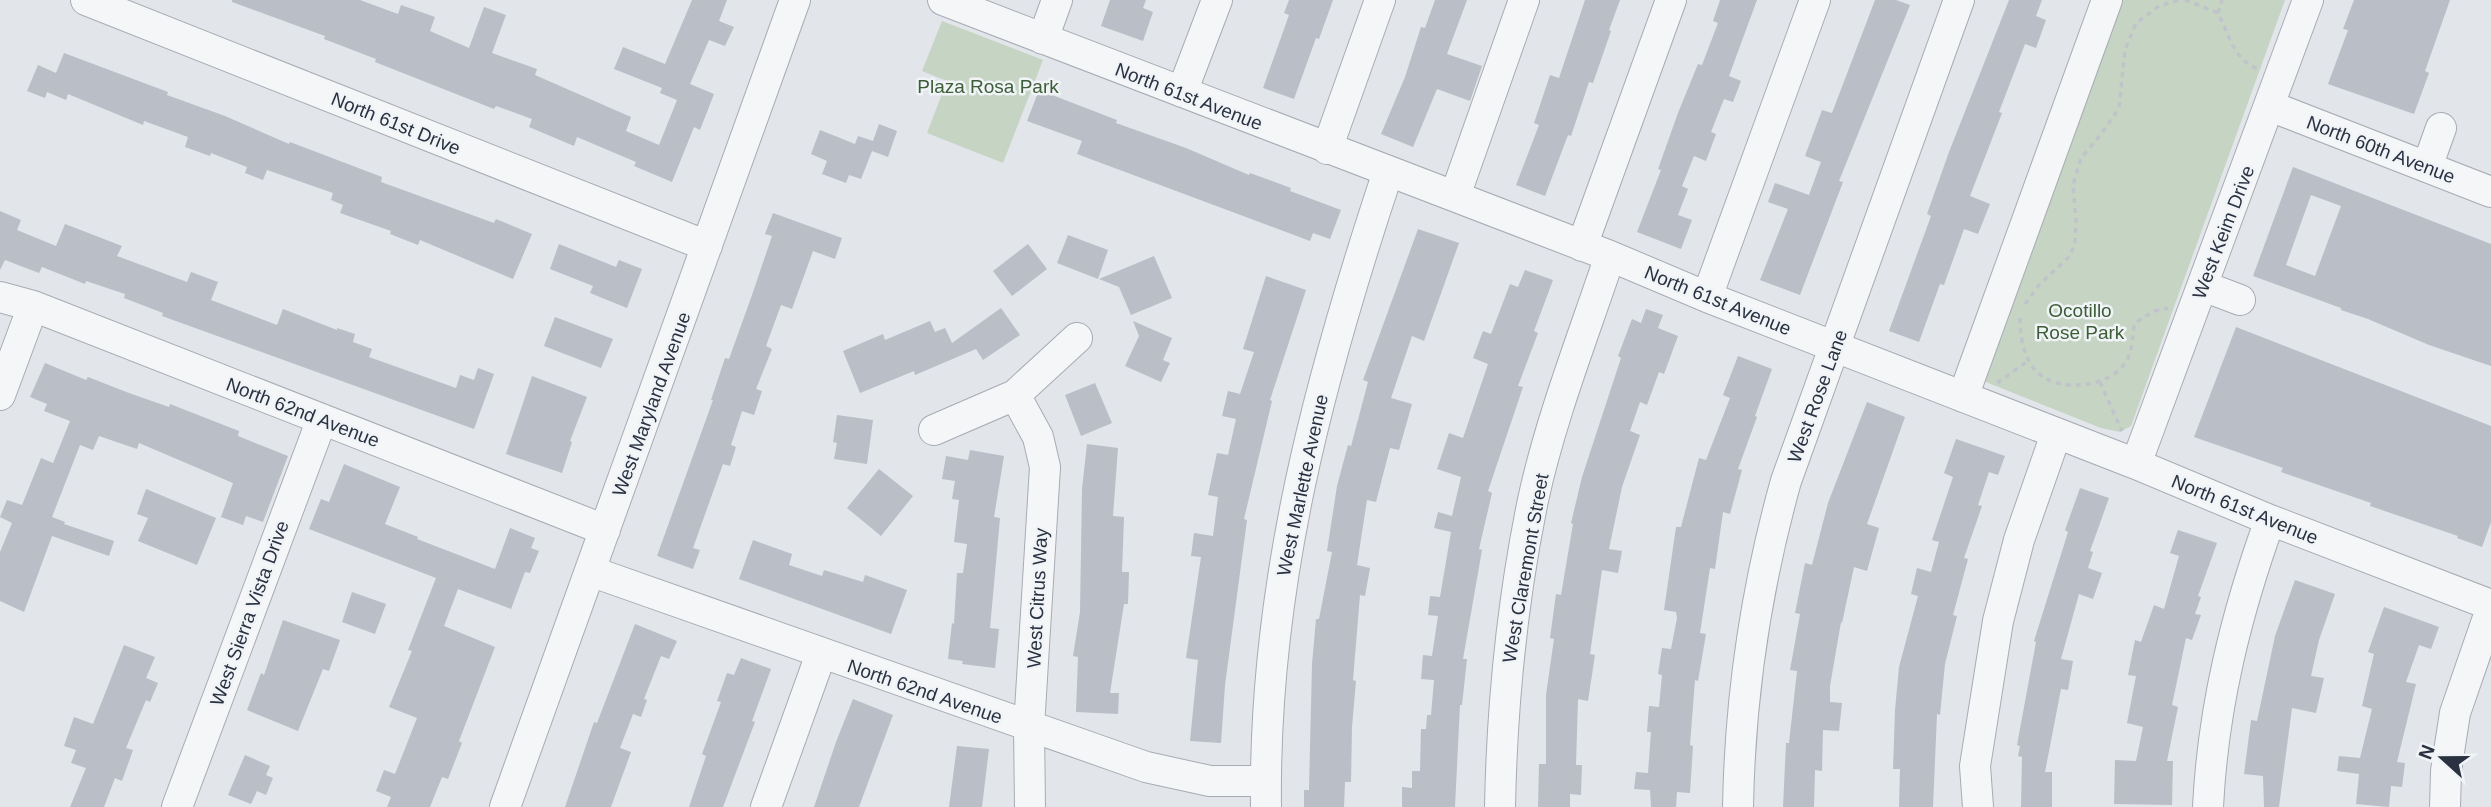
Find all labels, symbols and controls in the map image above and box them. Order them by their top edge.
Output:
street label: North 61st Avenue [1112,59,1265,134]
park label: Plaza Rosa Park [917,76,1059,97]
street label: North 61st Drive [328,88,463,159]
street label: North 60th Avenue [2304,112,2458,187]
street label: West Keim Drive [2188,163,2259,302]
street label: North 61st Avenue [1642,262,1794,339]
park label: Ocotillo Rose Park [2036,300,2125,343]
street label: West Maryland Avenue [608,309,695,499]
street label: West Rose Lane [1784,327,1851,466]
street label: North 62nd Avenue [223,374,382,451]
street label: West Marlette Avenue [1273,392,1332,578]
street label: West Claremont Street [1498,471,1553,664]
street label: North 61st Avenue [2169,471,2321,548]
street label: West Sierra Vista Drive [206,518,293,709]
street label: West Citrus Way [1023,527,1052,669]
street label: North 62nd Avenue [845,655,1005,728]
north arrow [2407,723,2477,793]
text: N [2414,742,2439,762]

